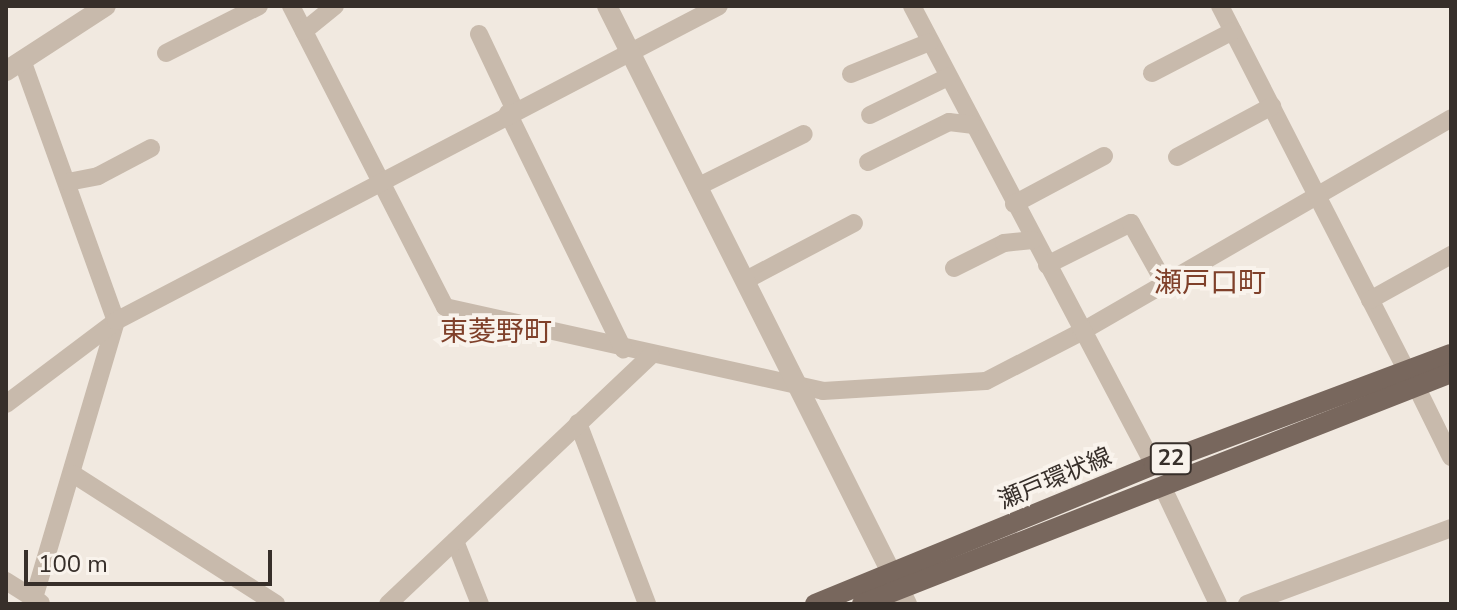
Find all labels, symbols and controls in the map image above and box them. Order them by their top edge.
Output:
district label: 瀬戸口町 [1154,266,1266,300]
district label: 東菱野町 [440,315,552,349]
road number: 22 [1149,441,1193,477]
street label: 瀬戸環状線 [994,442,1116,516]
scale bar [28,534,276,584]
text: 100 m [38,548,108,580]

